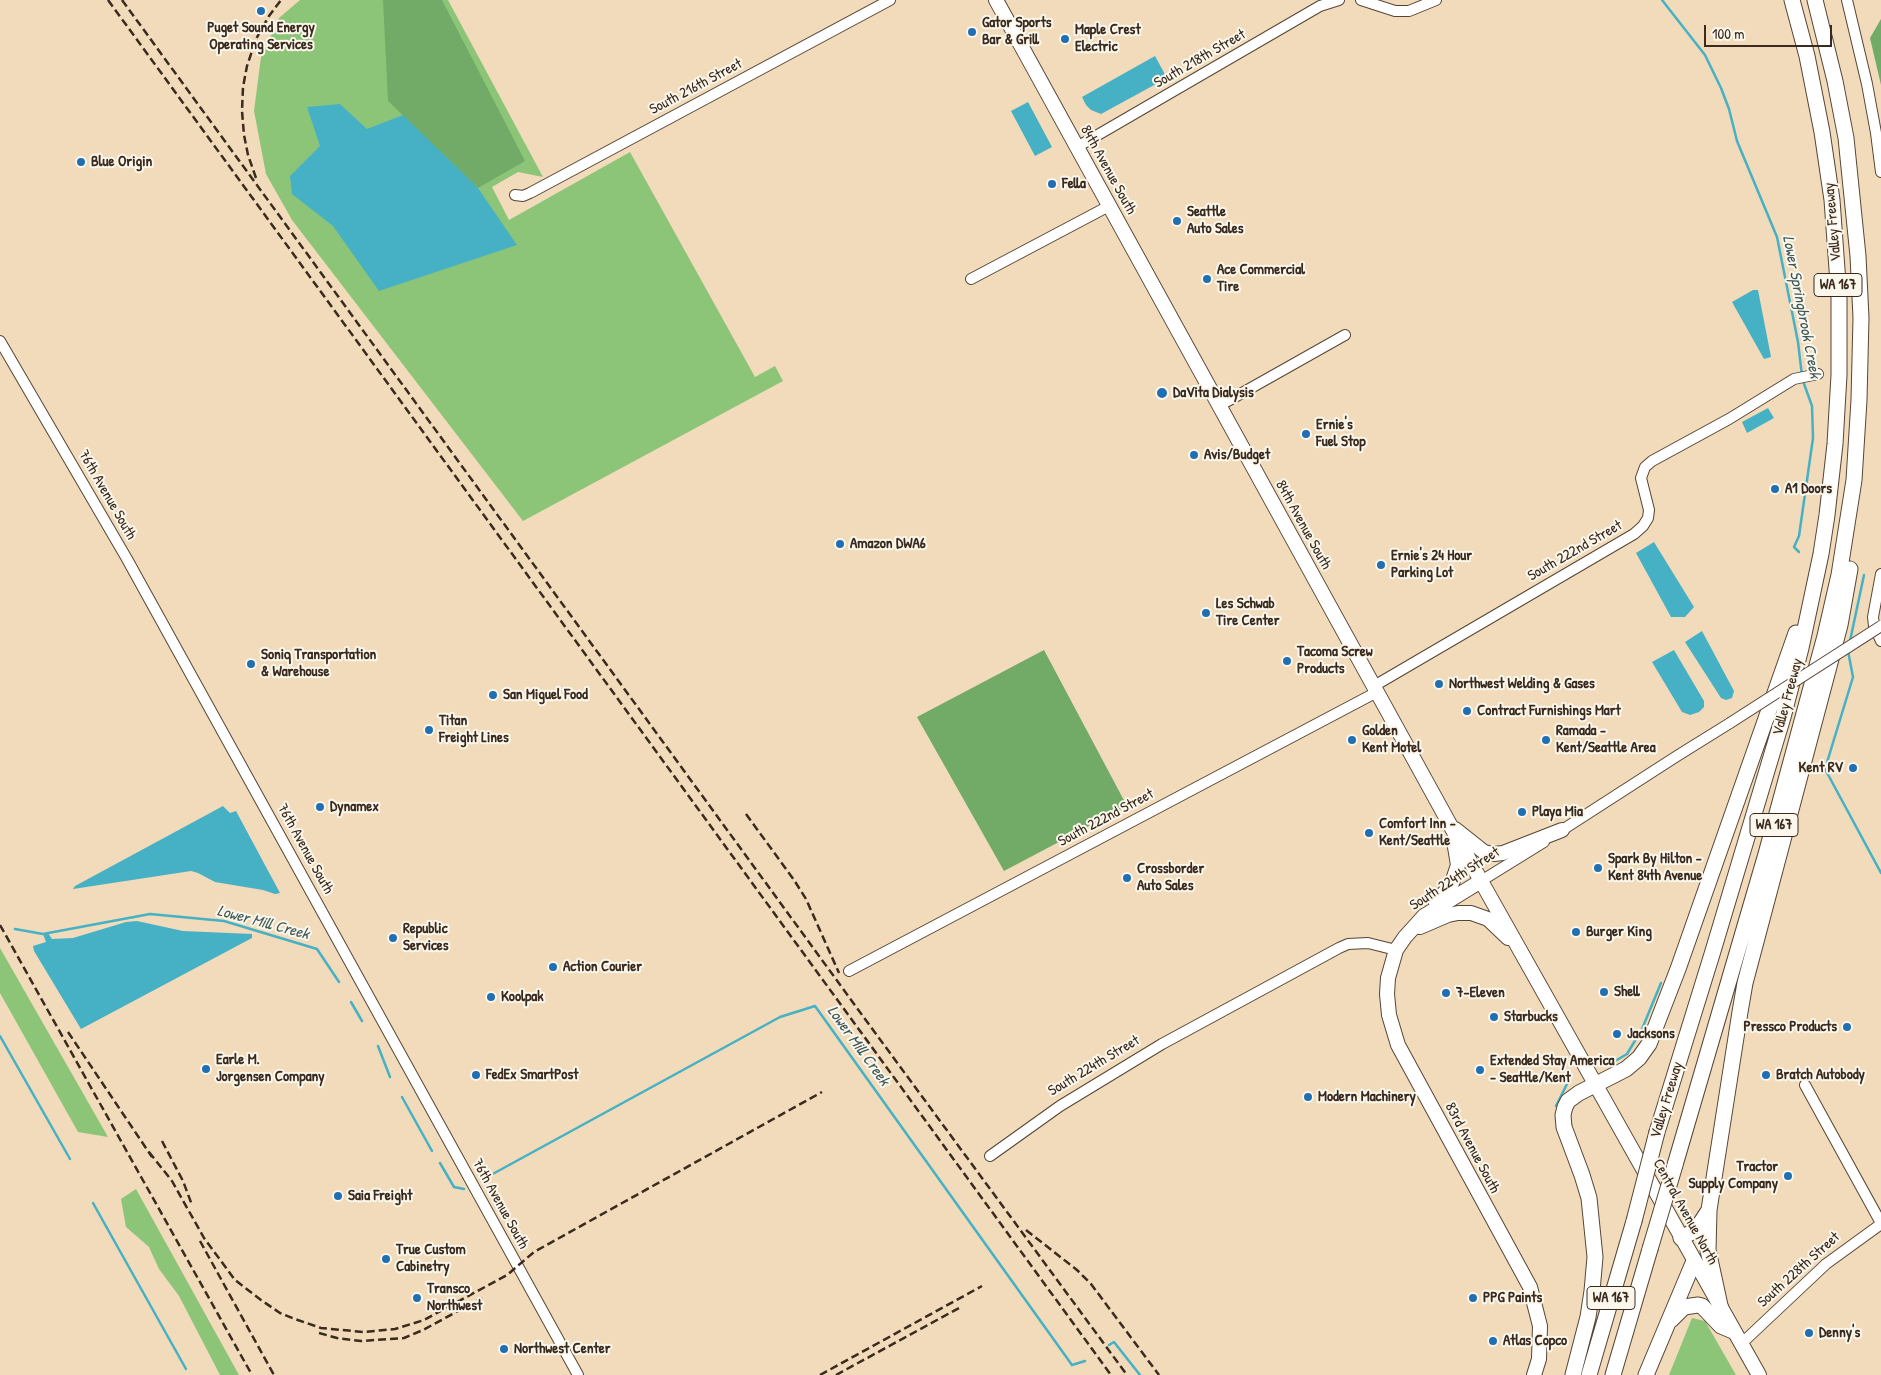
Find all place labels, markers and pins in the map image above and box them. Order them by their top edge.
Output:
marker: Puget Sound Energy Operating Services [255,5,267,17]
place label: Gator Sports Bar & Grill [982,14,1052,49]
place label: Puget Sound Energy Operating Services [207,19,315,54]
place label: Maple Crest Electric [1075,21,1141,56]
marker: Gator Sports Bar & Grill [966,26,978,38]
marker: Maple Crest Electric [1059,33,1071,45]
place label: Blue Origin [91,153,152,171]
marker: Blue Origin [75,156,87,168]
place label: Fella [1062,175,1086,193]
marker: Fella [1046,178,1058,190]
place label: Seattle Auto Sales [1187,203,1243,238]
marker: Seattle Auto Sales [1171,215,1183,227]
place label: Ace Commercial Tire [1217,261,1305,296]
marker: Ace Commercial Tire [1201,273,1213,285]
place label: DaVita Dialysis [1173,384,1254,402]
marker: DaVita Dialysis [1155,386,1169,400]
place label: Ernie's Fuel Stop [1316,416,1366,451]
marker: Ernie's Fuel Stop [1300,428,1312,440]
place label: Avis/Budget [1204,446,1270,464]
marker: Avis/Budget [1188,449,1200,461]
place label: A1 Doors [1785,480,1832,498]
marker: A1 Doors [1769,483,1781,495]
place label: Amazon DWA6 [850,535,926,553]
marker: Amazon DWA6 [834,538,846,550]
place label: Ernie's 24 Hour Parking Lot [1391,547,1472,582]
marker: Ernie's 24 Hour Parking Lot [1375,559,1387,571]
place label: Les Schwab Tire Center [1216,595,1279,630]
marker: Les Schwab Tire Center [1200,607,1212,619]
place label: Tacoma Screw Products [1297,643,1373,678]
place label: Soniq Transportation & Warehouse [261,646,376,681]
marker: Tacoma Screw Products [1281,655,1293,667]
marker: Soniq Transportation & Warehouse [245,658,257,670]
place label: Northwest Welding & Gases [1449,675,1595,693]
marker: Northwest Welding & Gases [1433,678,1445,690]
place label: San Miguel Food [503,686,588,704]
marker: San Miguel Food [487,689,499,701]
place label: Contract Furnishings Mart [1477,702,1621,720]
marker: Contract Furnishings Mart [1461,705,1473,717]
place label: Titan Freight Lines [439,712,509,747]
place label: Golden Kent Motel [1362,722,1421,757]
place label: Ramada - Kent/Seattle Area [1556,722,1656,757]
marker: Titan Freight Lines [423,724,435,736]
marker: Golden Kent Motel [1346,734,1358,746]
marker: Ramada - Kent/Seattle Area [1540,734,1552,746]
place label: Kent RV [1799,759,1843,777]
marker: Kent RV [1847,762,1859,774]
place label: Dynamex [330,798,379,816]
marker: Dynamex [314,801,326,813]
place label: Playa Mia [1532,803,1583,821]
marker: Playa Mia [1516,806,1528,818]
place label: Comfort Inn - Kent/Seattle [1379,815,1456,850]
marker: Comfort Inn - Kent/Seattle [1363,827,1375,839]
place label: Spark By Hilton - Kent 84th Avenue [1608,850,1702,885]
place label: Crossborder Auto Sales [1137,860,1204,895]
marker: Spark By Hilton - Kent 84th Avenue [1592,862,1604,874]
marker: Crossborder Auto Sales [1121,872,1133,884]
place label: Republic Services [403,920,449,955]
place label: Burger King [1586,923,1652,941]
marker: Burger King [1570,926,1582,938]
marker: Republic Services [387,932,399,944]
place label: Action Courier [563,958,642,976]
marker: Action Courier [547,961,559,973]
place label: Shell [1614,983,1640,1001]
place label: 7-Eleven [1456,984,1505,1002]
marker: Shell [1598,986,1610,998]
marker: 7-Eleven [1440,987,1452,999]
place label: Koolpak [501,988,543,1006]
marker: Koolpak [485,991,497,1003]
place label: Starbucks [1504,1008,1558,1026]
marker: Starbucks [1488,1011,1500,1023]
place label: Pressco Products [1744,1018,1837,1036]
marker: Pressco Products [1841,1021,1853,1033]
place label: Jacksons [1627,1025,1675,1043]
marker: Jacksons [1611,1028,1623,1040]
place label: Earle M. Jorgensen Company [216,1051,325,1086]
place label: Extended Stay America - Seattle/Kent [1490,1052,1614,1087]
marker: Earle M. Jorgensen Company [200,1063,212,1075]
marker: Extended Stay America - Seattle/Kent [1474,1064,1486,1076]
place label: FedEx SmartPost [486,1066,578,1084]
place label: Bratch Autobody [1776,1066,1865,1084]
marker: FedEx SmartPost [470,1069,482,1081]
marker: Bratch Autobody [1760,1069,1772,1081]
place label: Modern Machinery [1318,1088,1416,1106]
marker: Modern Machinery [1302,1091,1314,1103]
place label: Tractor Supply Company [1689,1158,1778,1193]
marker: Tractor Supply Company [1782,1170,1794,1182]
place label: Saia Freight [348,1187,412,1205]
marker: Saia Freight [332,1190,344,1202]
place label: True Custom Cabinetry [396,1241,466,1276]
marker: True Custom Cabinetry [380,1253,392,1265]
place label: Transco Northwest [427,1280,482,1315]
place label: PPG Paints [1483,1289,1542,1307]
marker: Transco Northwest [411,1292,423,1304]
marker: PPG Paints [1467,1292,1479,1304]
place label: Denny's [1819,1324,1860,1342]
marker: Denny's [1803,1327,1815,1339]
place label: Atlas Copco [1503,1332,1567,1350]
marker: Atlas Copco [1487,1335,1499,1347]
place label: Northwest Center [514,1340,610,1358]
marker: Northwest Center [498,1343,510,1355]

